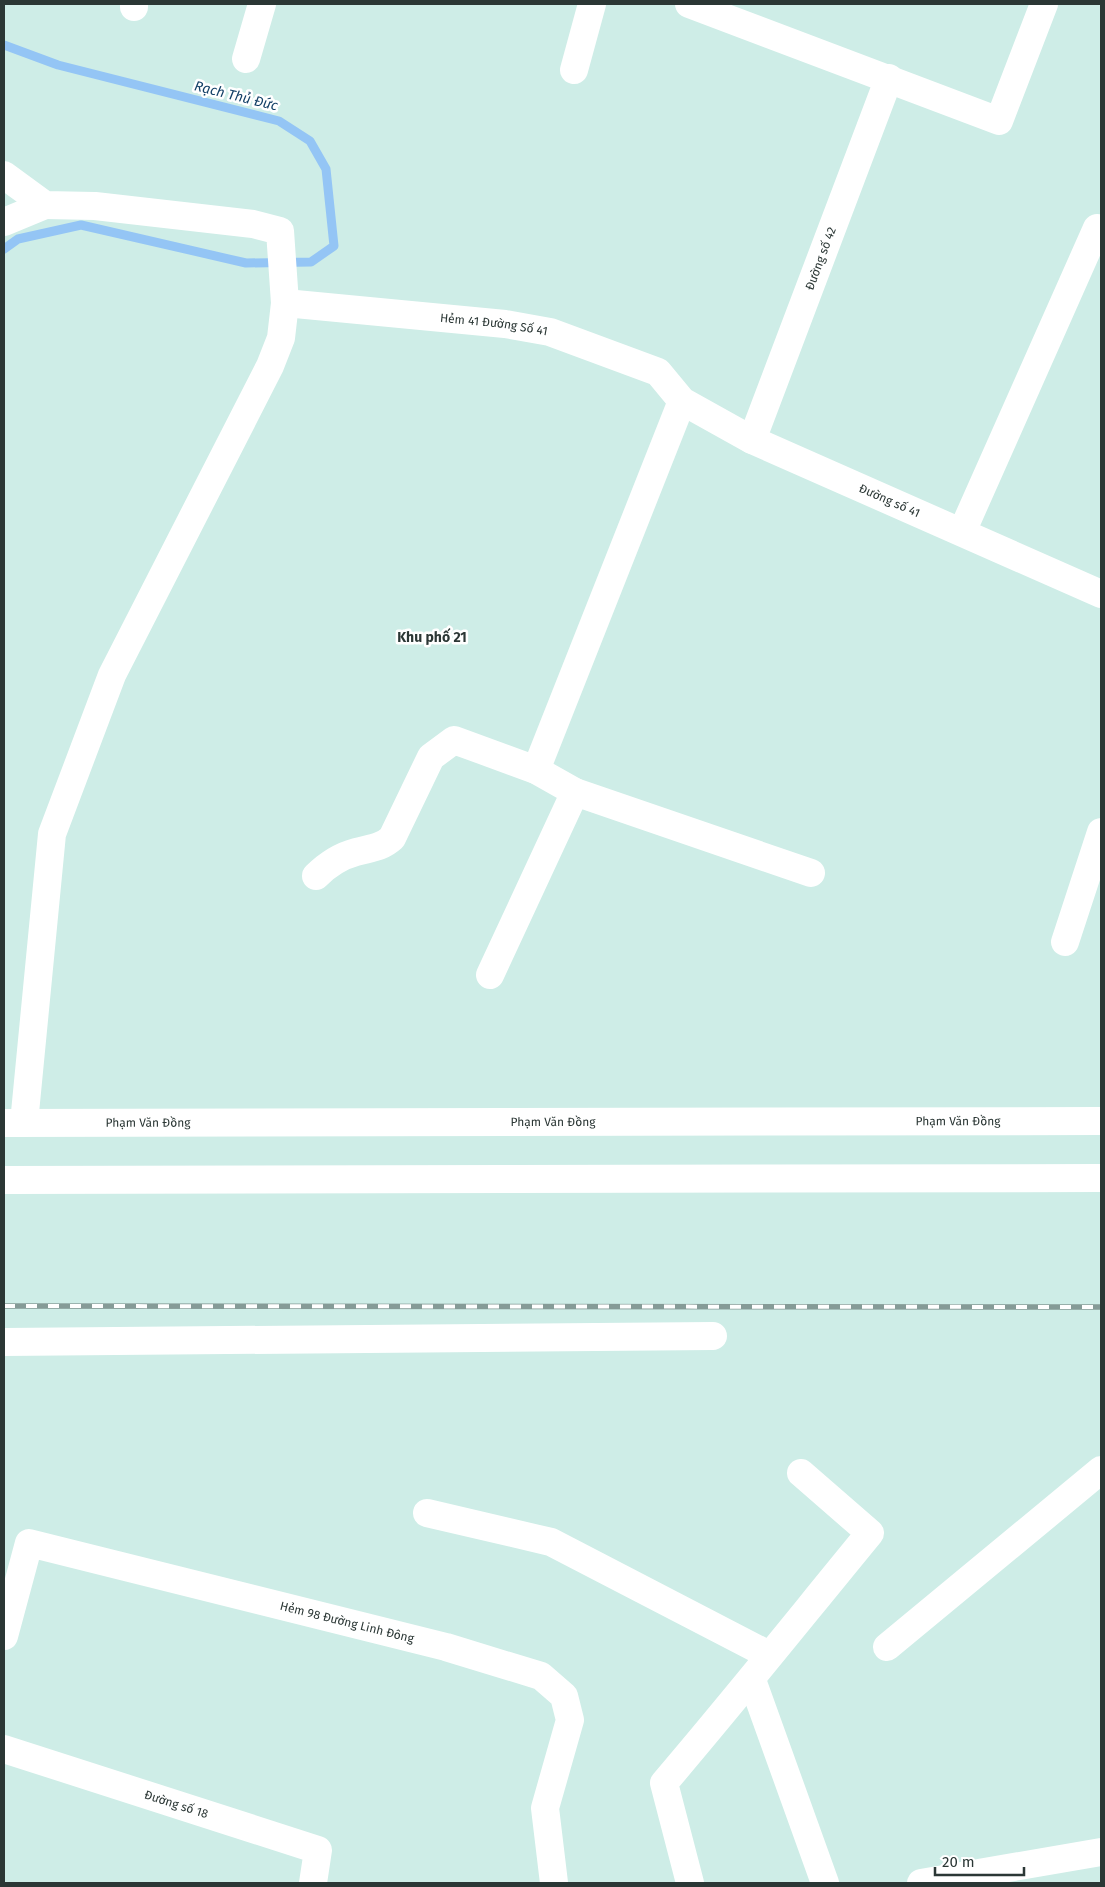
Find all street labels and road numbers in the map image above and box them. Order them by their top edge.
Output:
street label: Đường số 42 [802,225,839,292]
street label: Hẻm 41 Đường Số 41 [439,311,549,338]
street label: Đường số 41 [857,481,922,520]
street label: Phạm Văn Đồng [916,1113,1001,1128]
street label: Phạm Văn Đồng [511,1114,596,1129]
street label: Phạm Văn Đồng [106,1115,191,1130]
street label: Hẻm 98 Đường Linh Đông [278,1599,416,1646]
street label: Đường số 18 [143,1788,210,1821]

